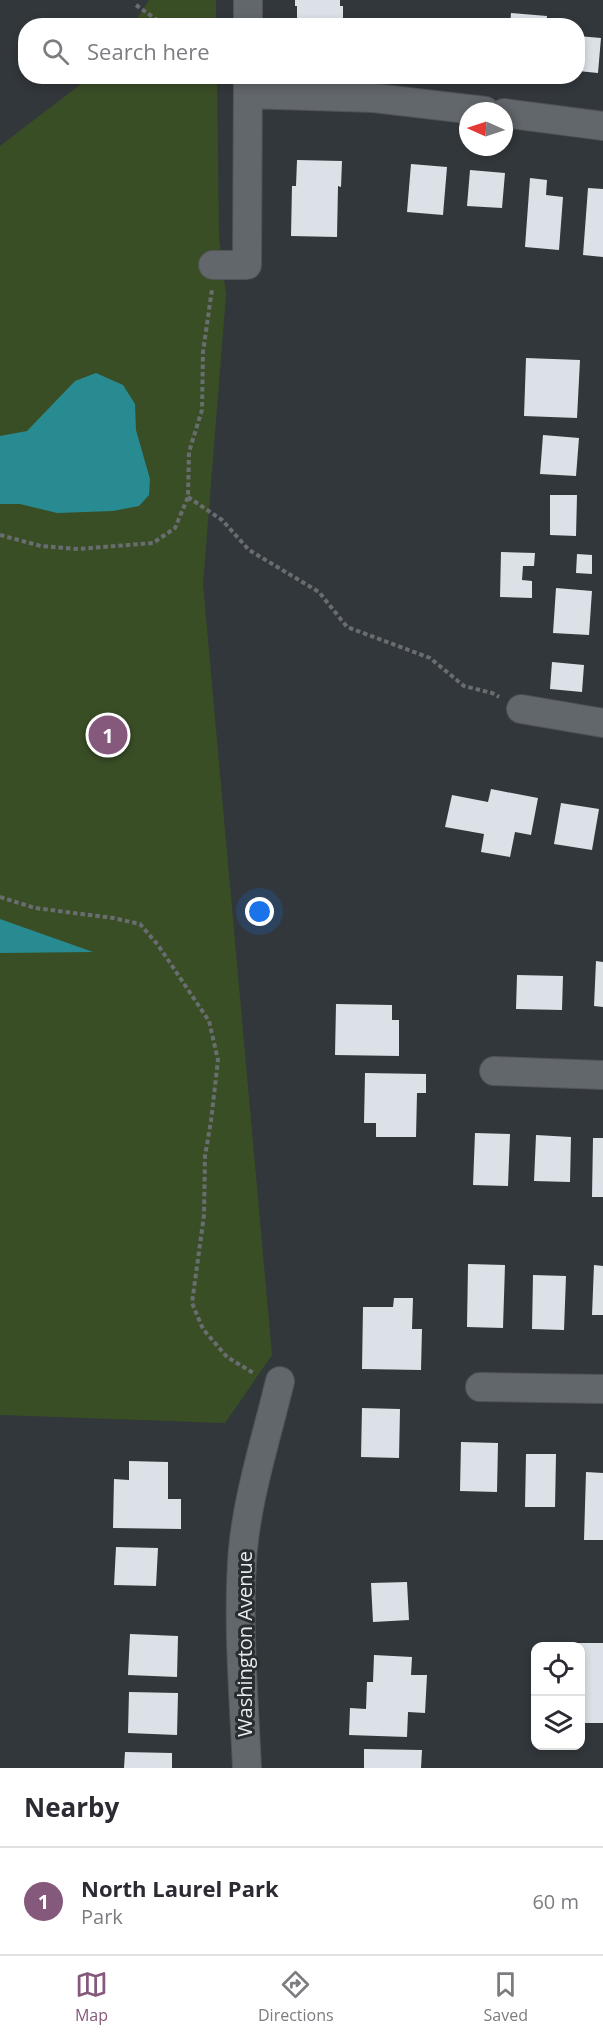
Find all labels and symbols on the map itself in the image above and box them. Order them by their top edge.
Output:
north arrow [459,102,513,156]
pin: 1 [88,712,128,758]
your location [245,897,274,926]
street label: Washington Avenue [231,1551,258,1737]

